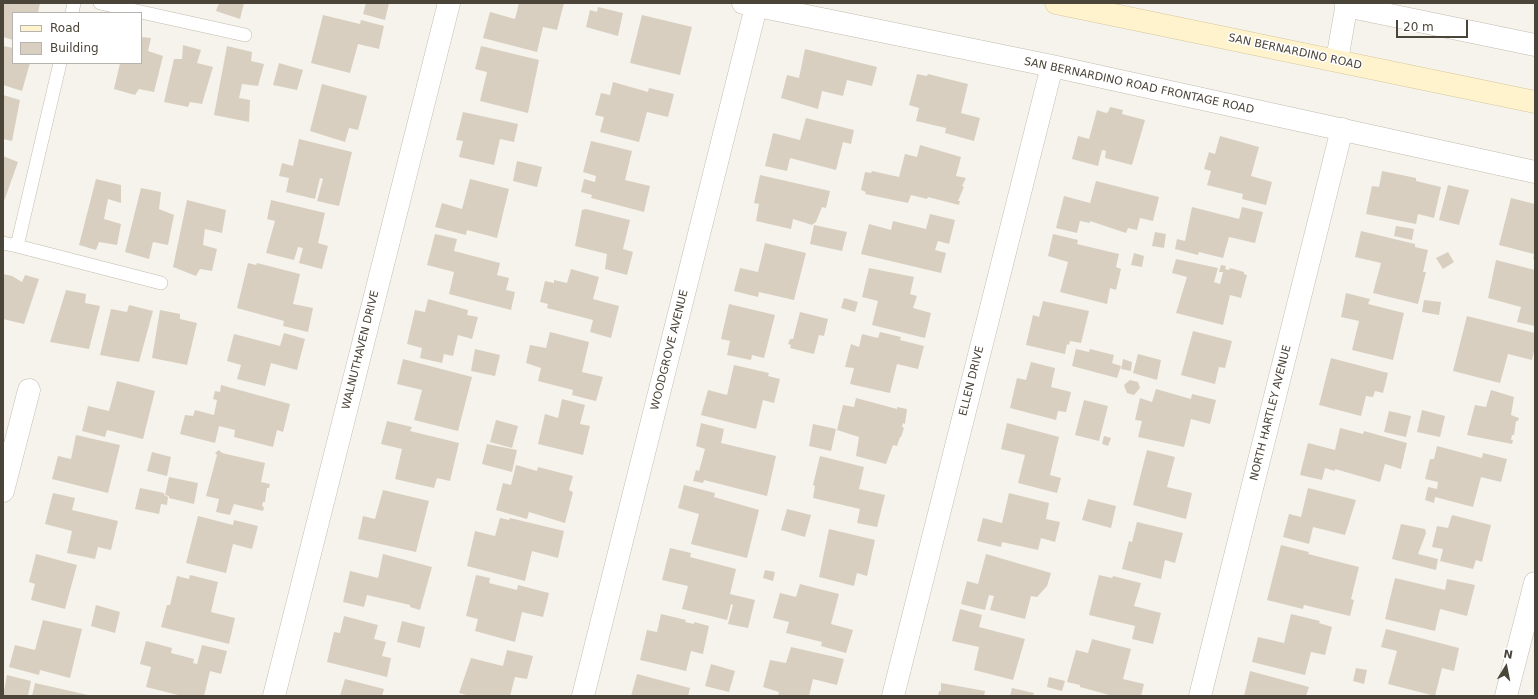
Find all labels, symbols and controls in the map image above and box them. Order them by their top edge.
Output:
legend [12,12,142,64]
scale bar [1398,12,1470,38]
text: 20 m [1403,20,1434,34]
text: Road [50,21,80,35]
street label: SAN BERNARDINO ROAD [1227,31,1363,73]
text: Building [50,41,99,55]
street label: SAN BERNARDINO ROAD FRONTAGE ROAD [1023,55,1255,117]
street label: WOODGROVE AVENUE [649,288,691,412]
street label: WALNUTHAVEN DRIVE [340,289,382,411]
street label: NORTH HARTLEY AVENUE [1248,344,1294,482]
street label: ELLEN DRIVE [957,345,987,417]
north arrow [1486,647,1526,687]
text: N [1503,647,1514,662]

